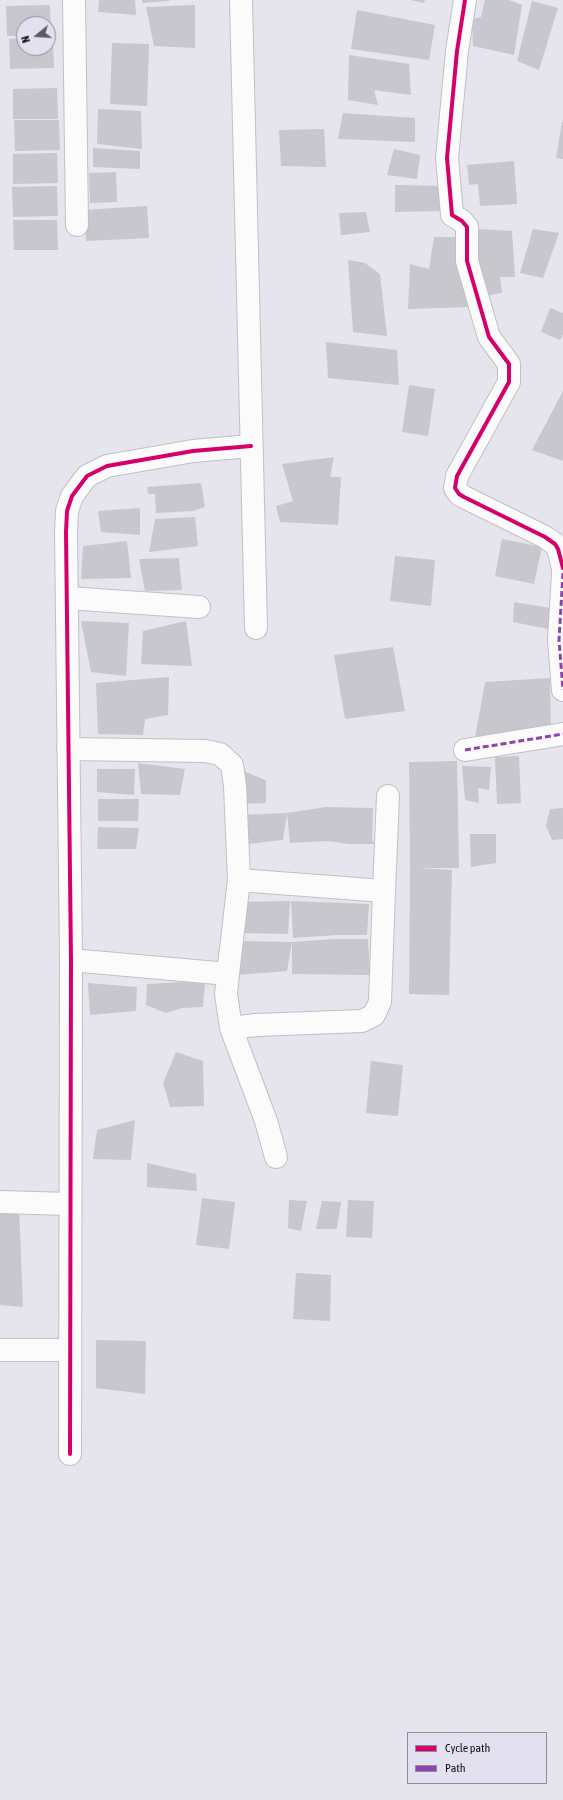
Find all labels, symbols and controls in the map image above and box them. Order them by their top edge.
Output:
north arrow [16,16,56,56]
text: N [19,34,32,44]
legend [407,1732,547,1784]
text: Cycle path [445,1741,490,1755]
text: Path [445,1761,466,1775]

